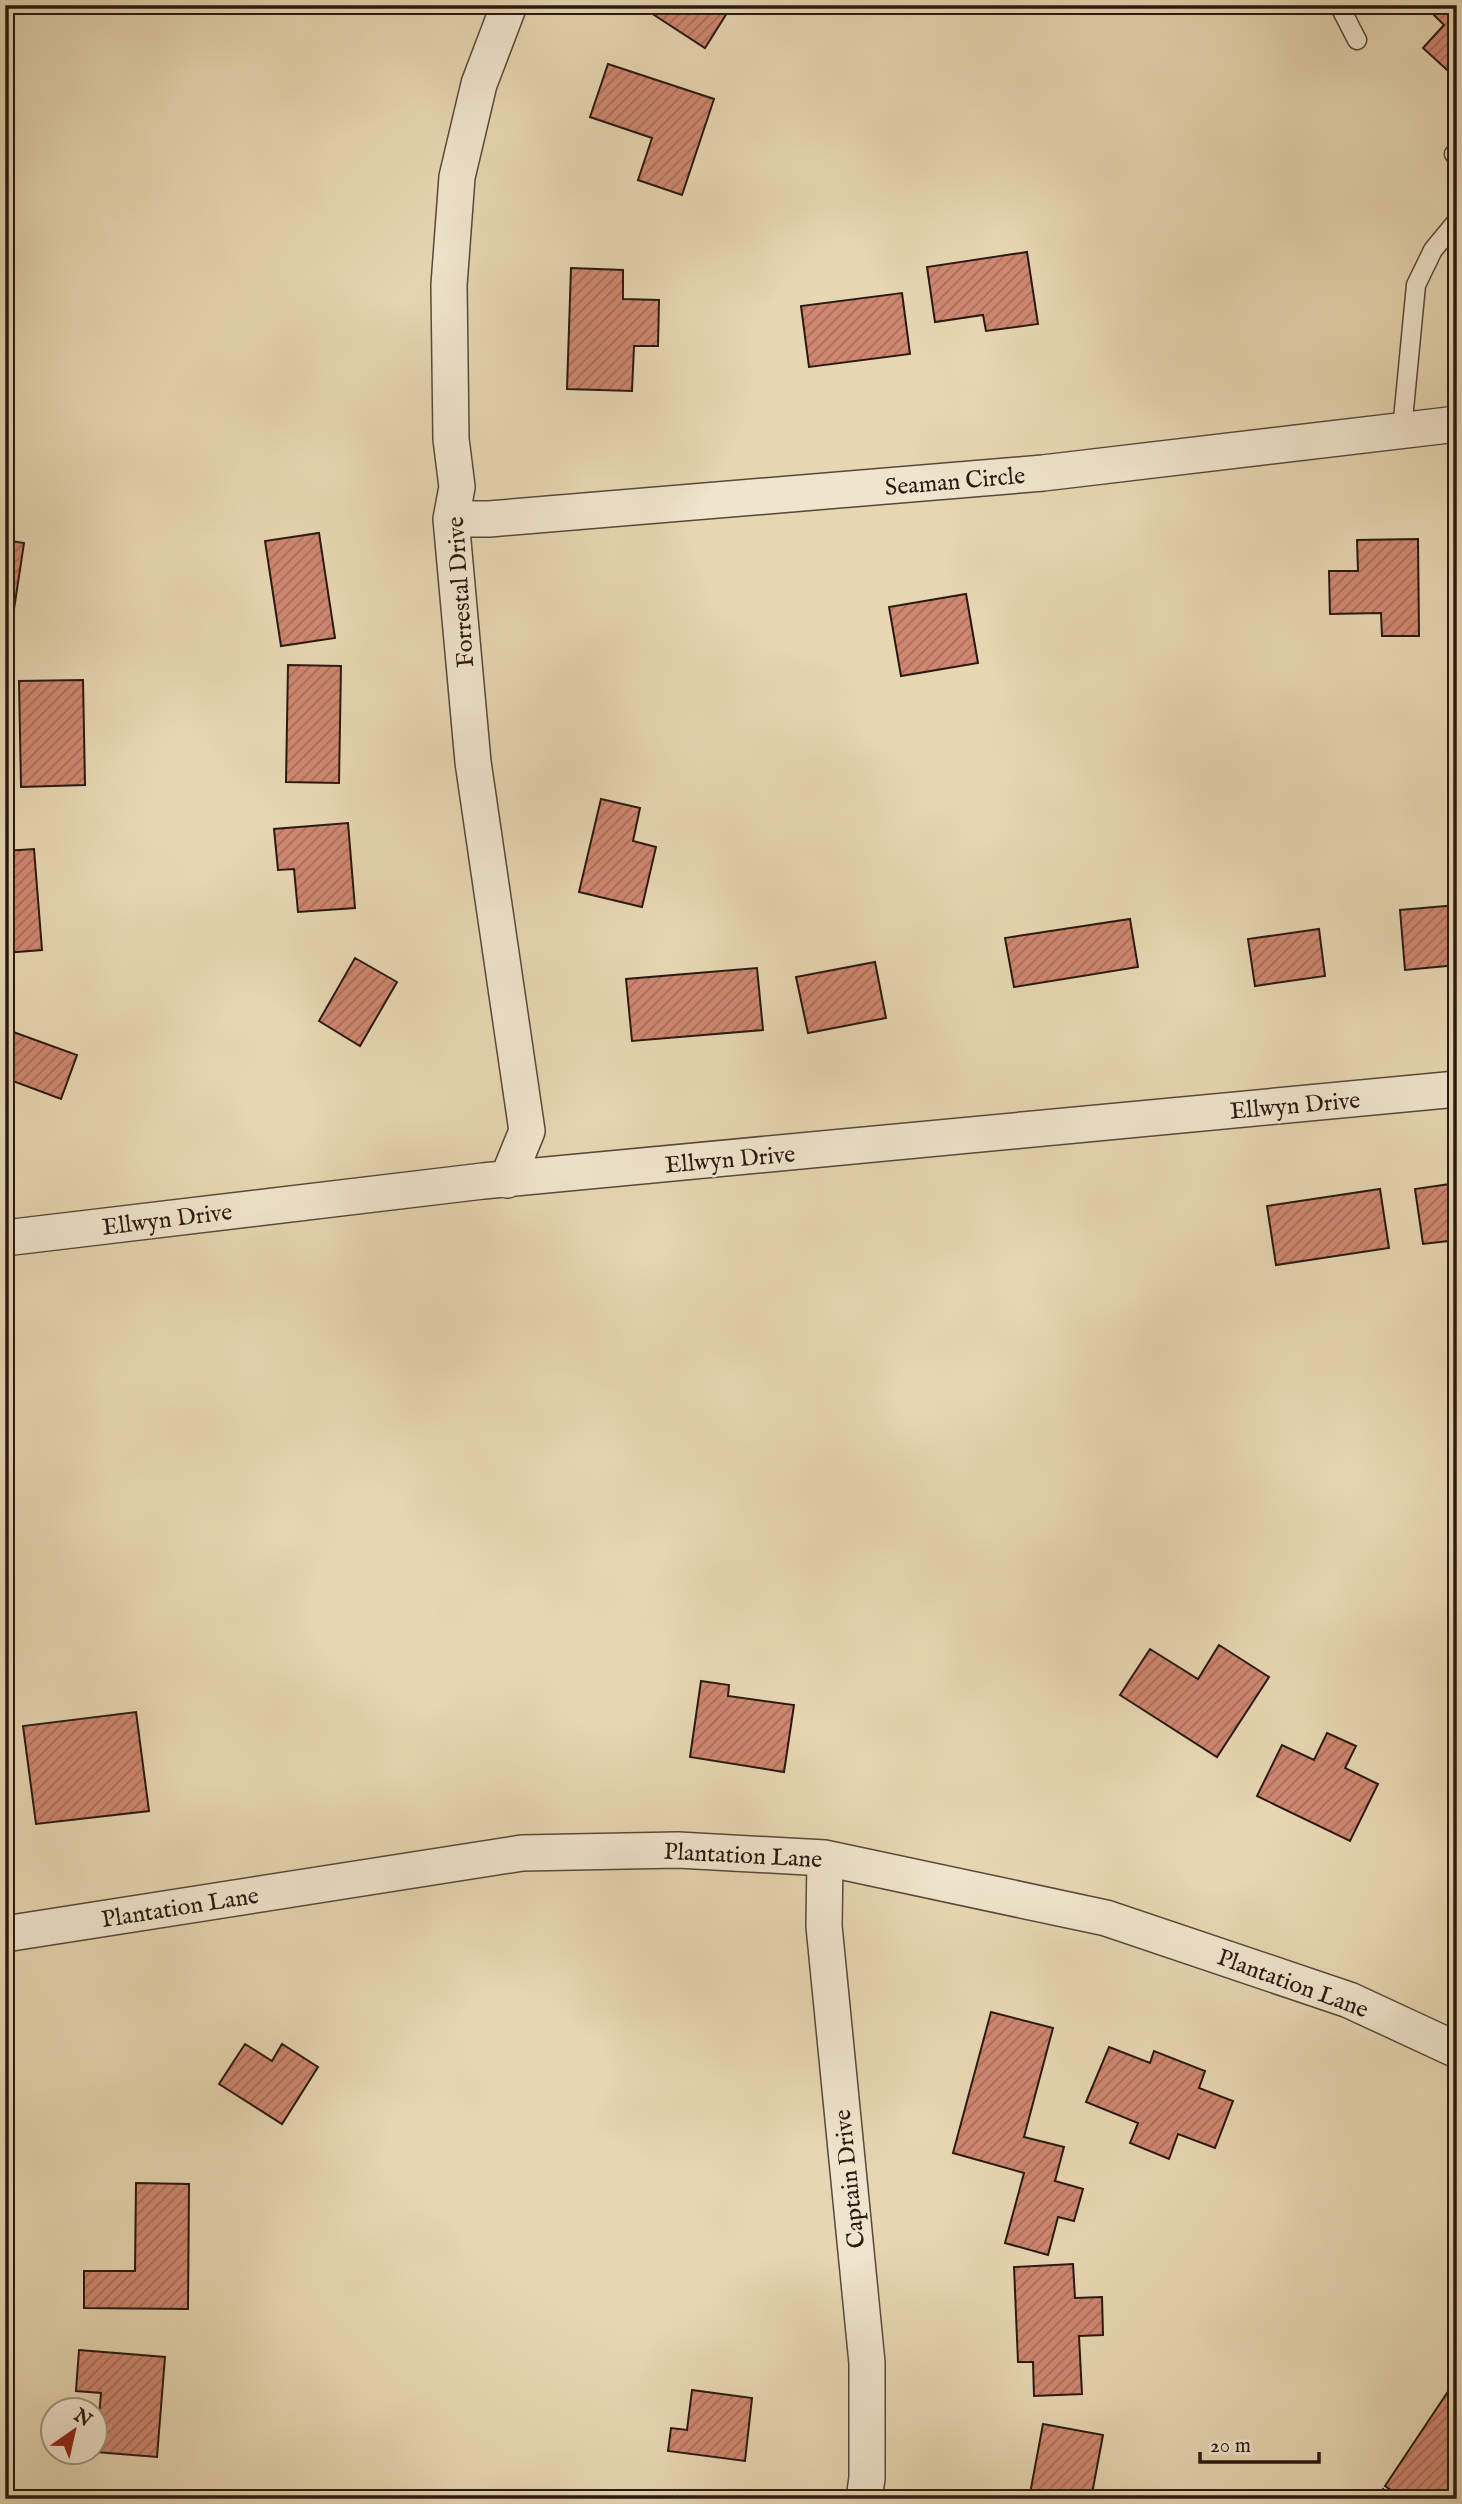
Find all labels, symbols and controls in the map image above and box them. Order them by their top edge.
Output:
street label: Seaman Circle [884,461,1027,504]
street label: Forrestal Drive [441,515,482,668]
street label: Ellwyn Drive [1229,1085,1362,1128]
street label: Ellwyn Drive [664,1139,797,1182]
street label: Ellwyn Drive [100,1197,234,1244]
street label: Plantation Lane [663,1837,823,1876]
street label: Plantation Lane [99,1881,261,1936]
street label: Plantation Lane [1213,1943,1372,2026]
street label: Captain Drive [828,2108,873,2250]
north arrow [38,2396,108,2466]
text: N [68,2403,96,2433]
scale bar [1200,2420,1318,2464]
text: 20 m [1210,2433,1251,2460]

